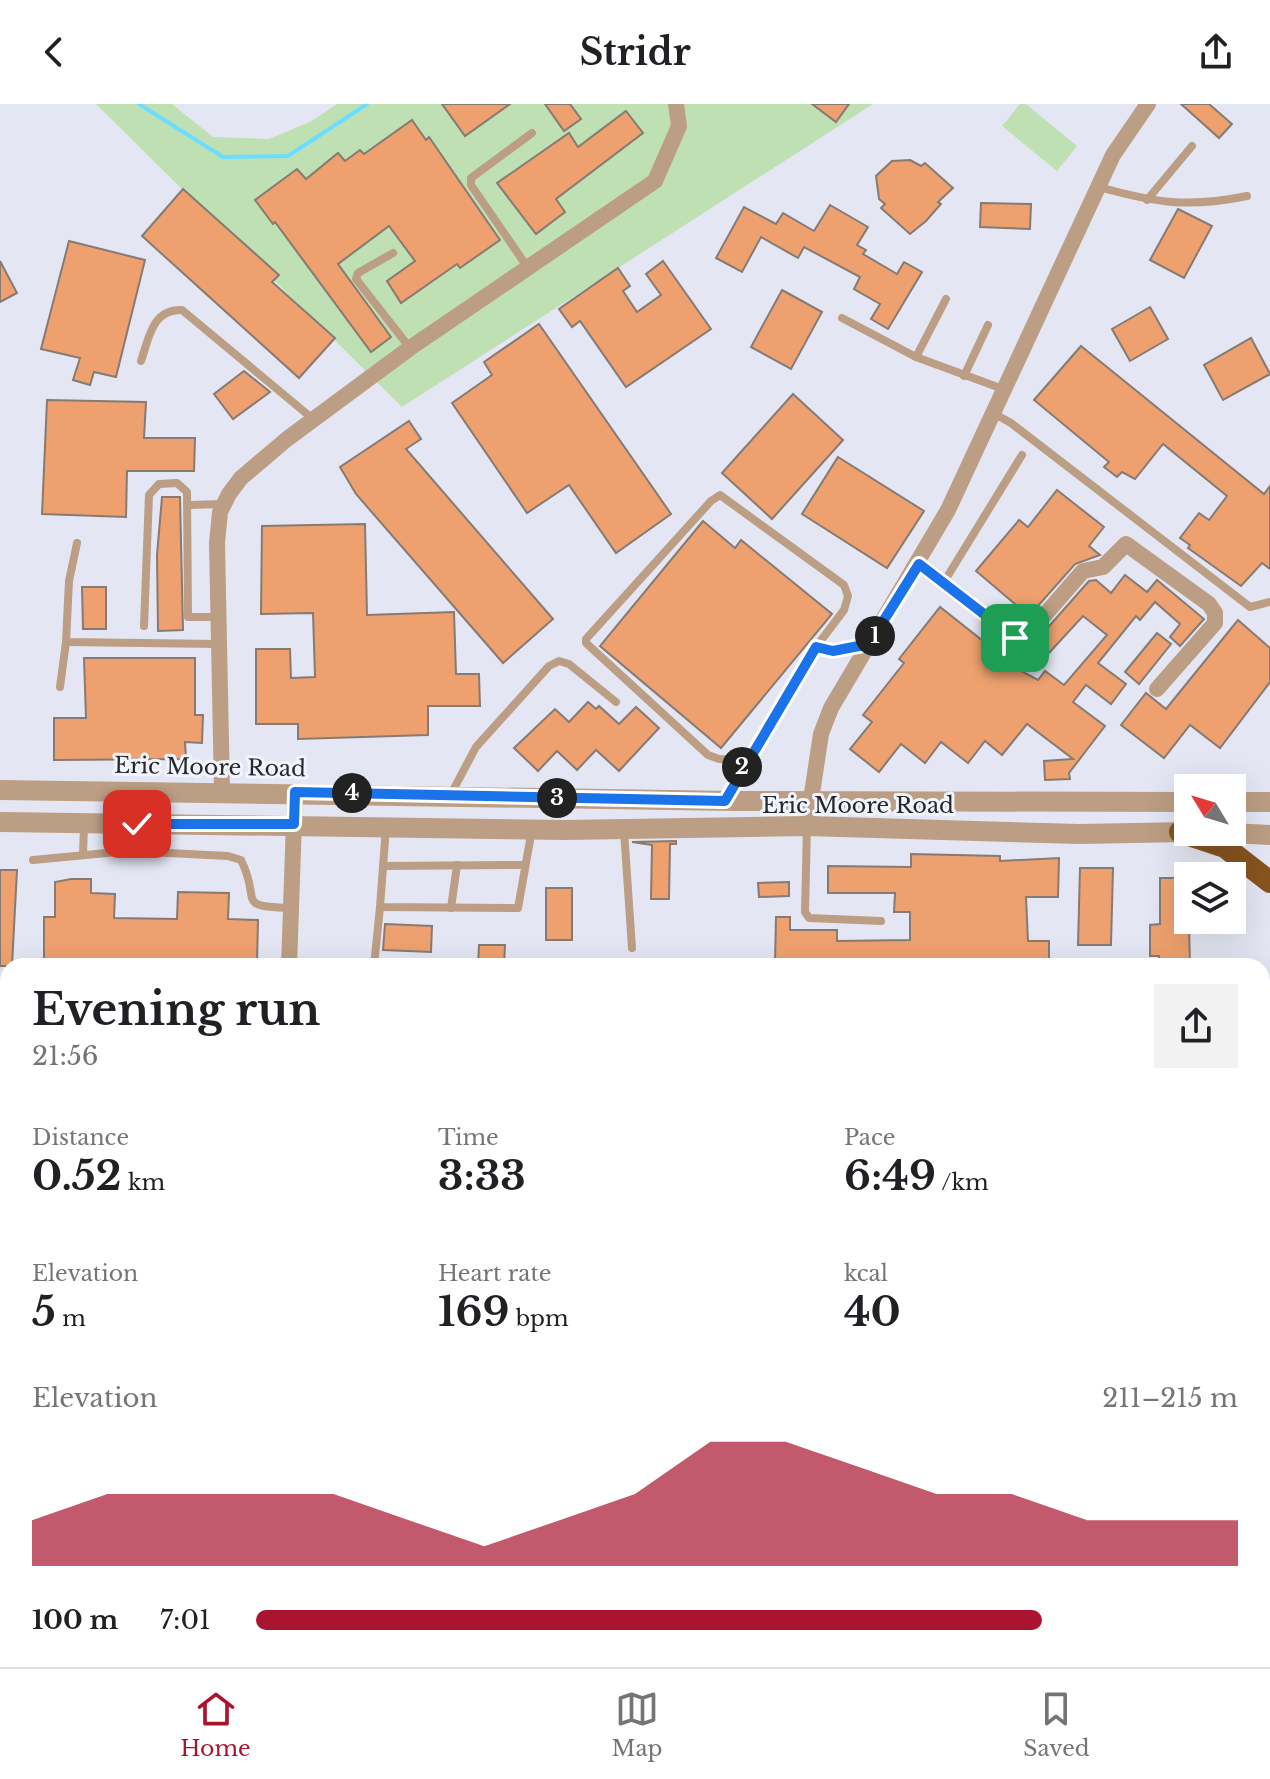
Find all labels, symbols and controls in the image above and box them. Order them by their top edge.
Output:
icon: back [32,30,76,74]
text: Stridr [579,30,691,75]
icon: share [1194,30,1238,74]
pin [981,604,1049,672]
pin: 1 [855,616,895,656]
icon: arrive [993,616,1037,660]
text: 1 [870,622,880,649]
pin: 2 [722,747,762,787]
street label: Eric Moore Road [114,752,306,782]
text: 2 [735,753,749,780]
pin: 4 [332,773,372,813]
north arrow [1174,774,1246,846]
map controls [1174,774,1246,934]
pin: 3 [537,778,577,818]
text: 4 [345,779,359,806]
text: 3 [550,784,564,811]
pin [103,790,171,858]
street label: Eric Moore Road [762,792,954,819]
icon: check [115,802,159,846]
button: layers [1174,862,1246,934]
text: Evening run [32,982,320,1037]
button: share [1154,984,1238,1068]
text: 21:56 [32,1040,99,1072]
text: Distance [32,1124,129,1151]
text: Time [438,1124,499,1151]
text: Pace [844,1124,895,1151]
text: 0.52 [32,1151,122,1201]
text: 3:33 [438,1151,526,1201]
text: 6:49 [844,1151,936,1201]
text: km [122,1169,165,1196]
text: /km [936,1169,989,1196]
text: Elevation [32,1260,138,1287]
text: Heart rate [438,1260,551,1287]
text: kcal [844,1260,888,1287]
text: 5 [32,1287,56,1337]
text: 169 [438,1287,509,1337]
text: 40 [844,1287,901,1337]
text: m [56,1305,86,1332]
text: bpm [509,1305,569,1332]
text: Elevation [32,1382,158,1414]
text: 211–215 m [1102,1382,1238,1414]
text: 100 m [32,1604,118,1636]
text: 7:01 [160,1604,211,1636]
tab: Home [180,1687,251,1762]
tab: Map [611,1687,663,1762]
tab: Saved [1023,1687,1090,1762]

